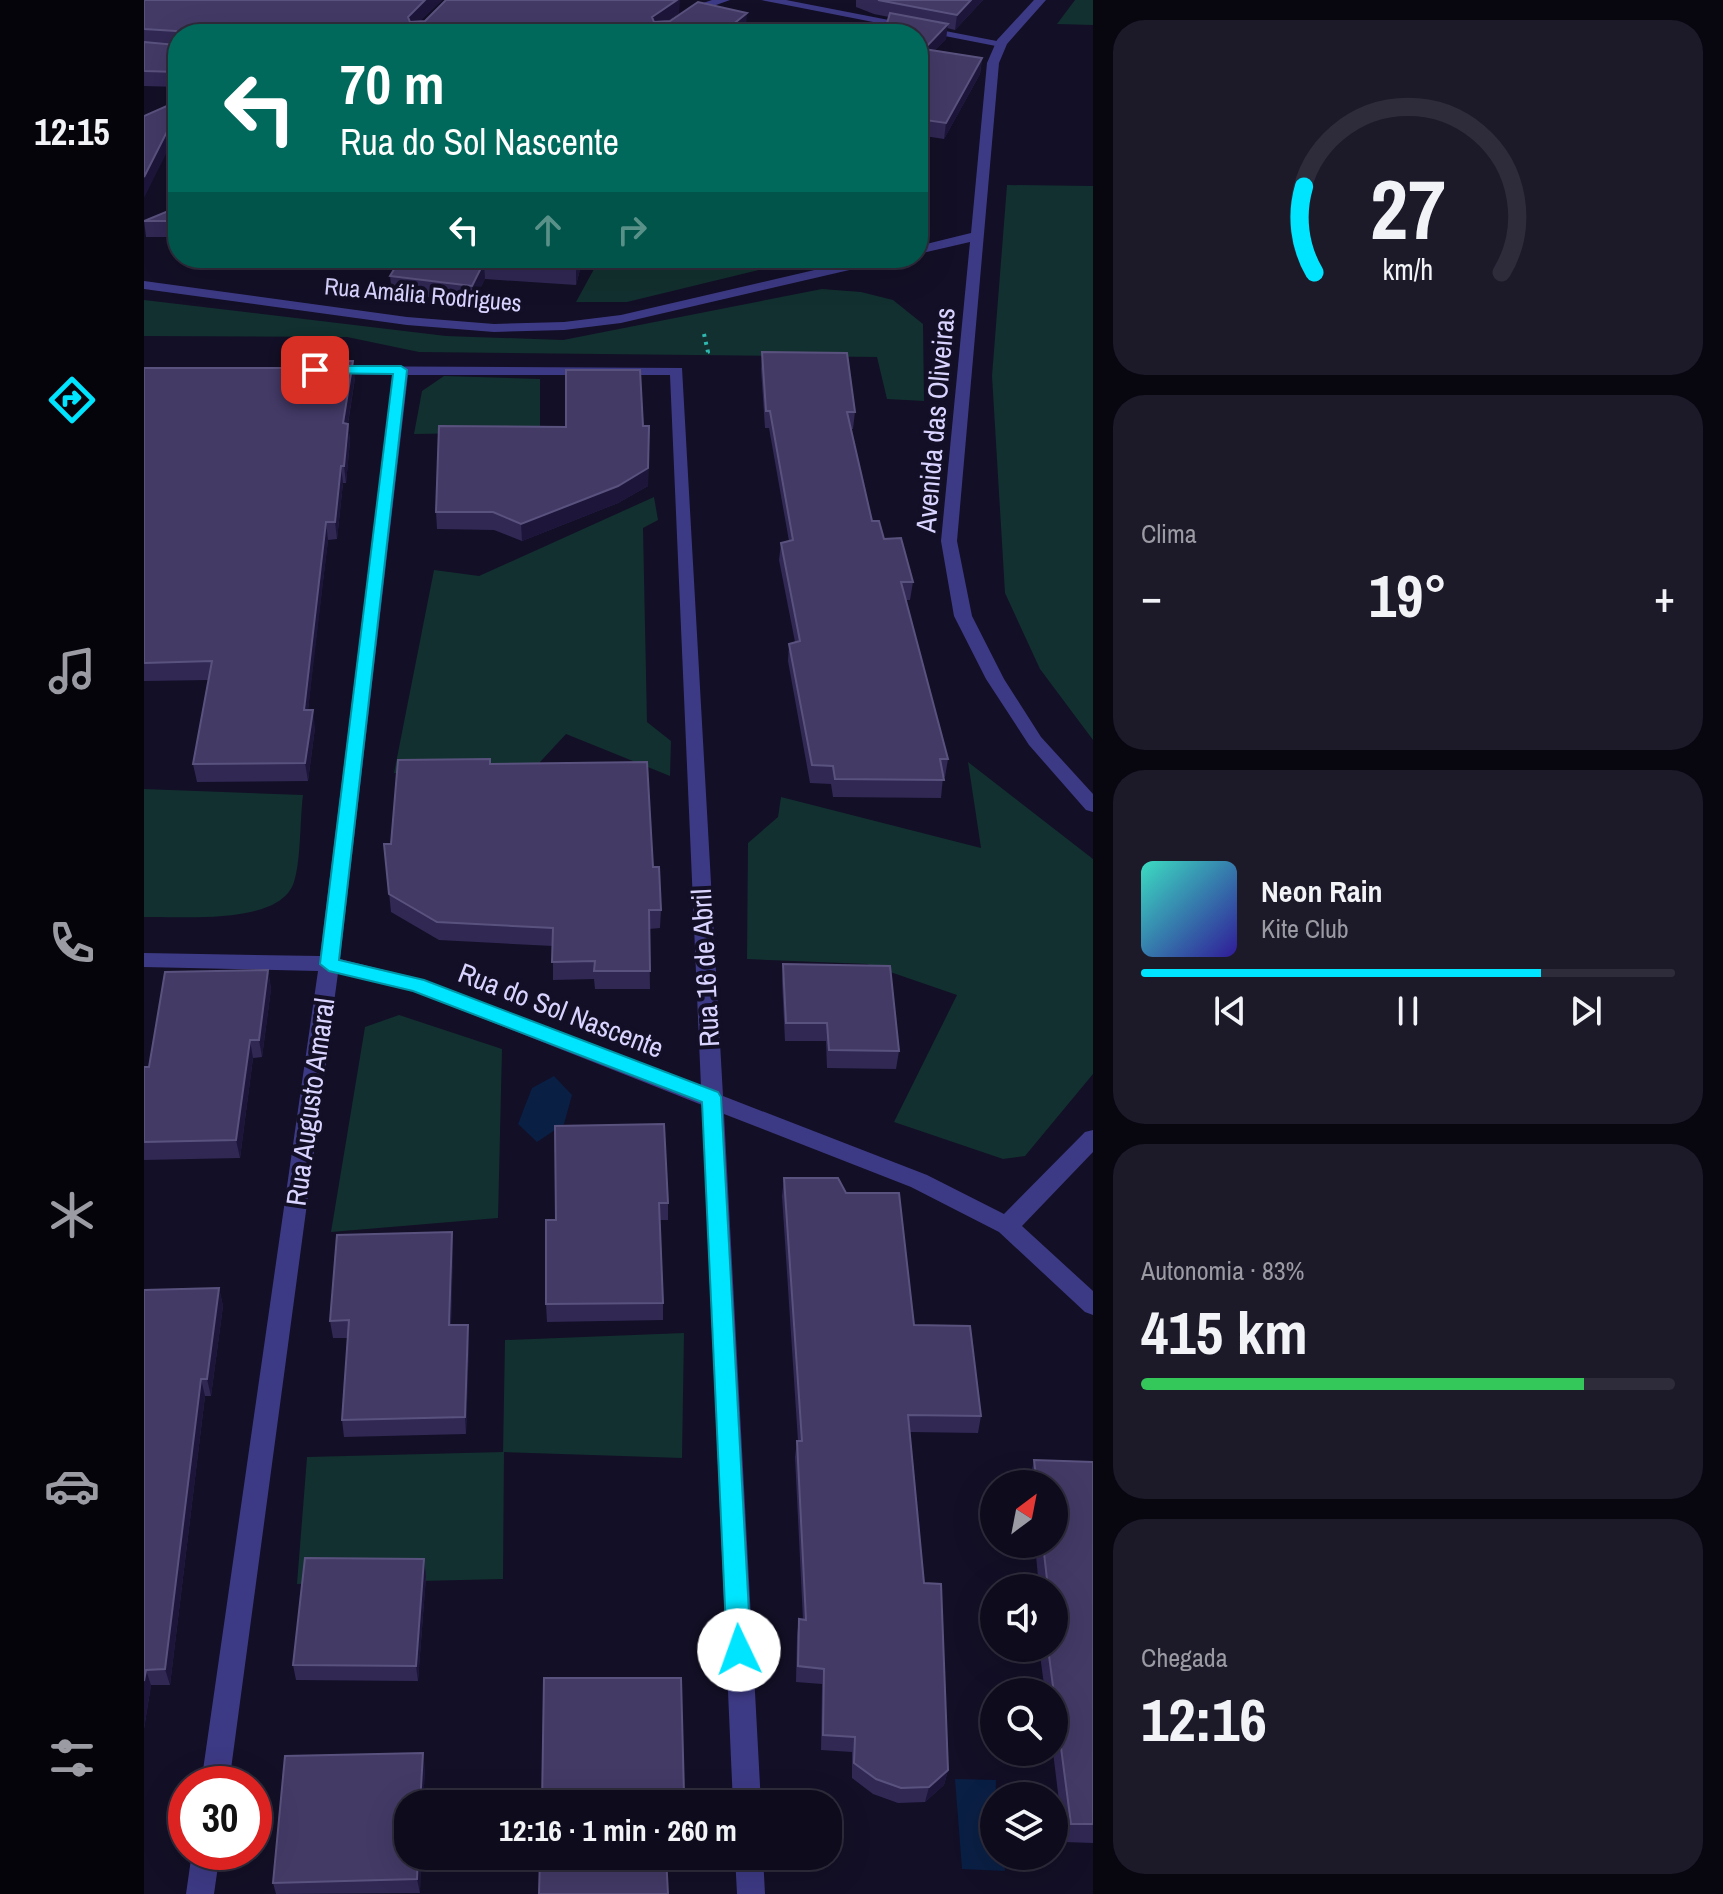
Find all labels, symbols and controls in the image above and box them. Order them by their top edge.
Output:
text: 70 m [340,46,445,121]
icon: left [208,56,312,160]
text: 12:15 [34,108,110,156]
text: Rua do Sol Nascente [340,118,619,166]
text: 27 [1370,153,1446,265]
icon: left [442,208,486,252]
icon: ahead [526,208,570,252]
icon: right [610,208,654,252]
text: km/h [1383,251,1433,290]
street label: Rua Amália Rodrigues [323,269,523,319]
street label: Avenida das Oliveiras [906,306,964,535]
pin [281,336,349,404]
icon: arrive [293,348,337,392]
icon: directions [44,372,100,428]
text: Clima [1141,516,1197,551]
text: 19° [1369,555,1447,636]
text: − [1141,566,1162,626]
text: + [1654,566,1675,626]
icon: music [44,643,100,699]
text: Neon Rain [1261,871,1383,911]
street label: Rua 16 de Abril [682,888,728,1048]
text: Kite Club [1261,911,1349,946]
icon: phone [44,915,100,971]
street label: Rua do Sol Nascente [453,953,669,1067]
icon: previous [1208,989,1252,1033]
icon: pause [1386,989,1430,1033]
icon: next [1564,989,1608,1033]
street label: Rua Augusto Amaral [277,996,343,1208]
icon: climate [44,1187,100,1243]
text: Autonomia · 83% [1141,1253,1305,1288]
text: 415 km [1141,1292,1308,1373]
icon: car [44,1458,100,1514]
north arrow [980,1470,1068,1558]
map controls [980,1470,1068,1870]
button: sound [980,1574,1068,1662]
position arrow [697,1608,781,1692]
text: Chegada [1141,1640,1228,1675]
button: search [980,1678,1068,1766]
text: 12:16 [1141,1679,1267,1760]
icon: filters [44,1730,100,1786]
speed limit sign: 30 [168,1766,272,1870]
button: layers [980,1782,1068,1870]
text: 12:16 · 1 min · 260 m [499,1810,737,1850]

